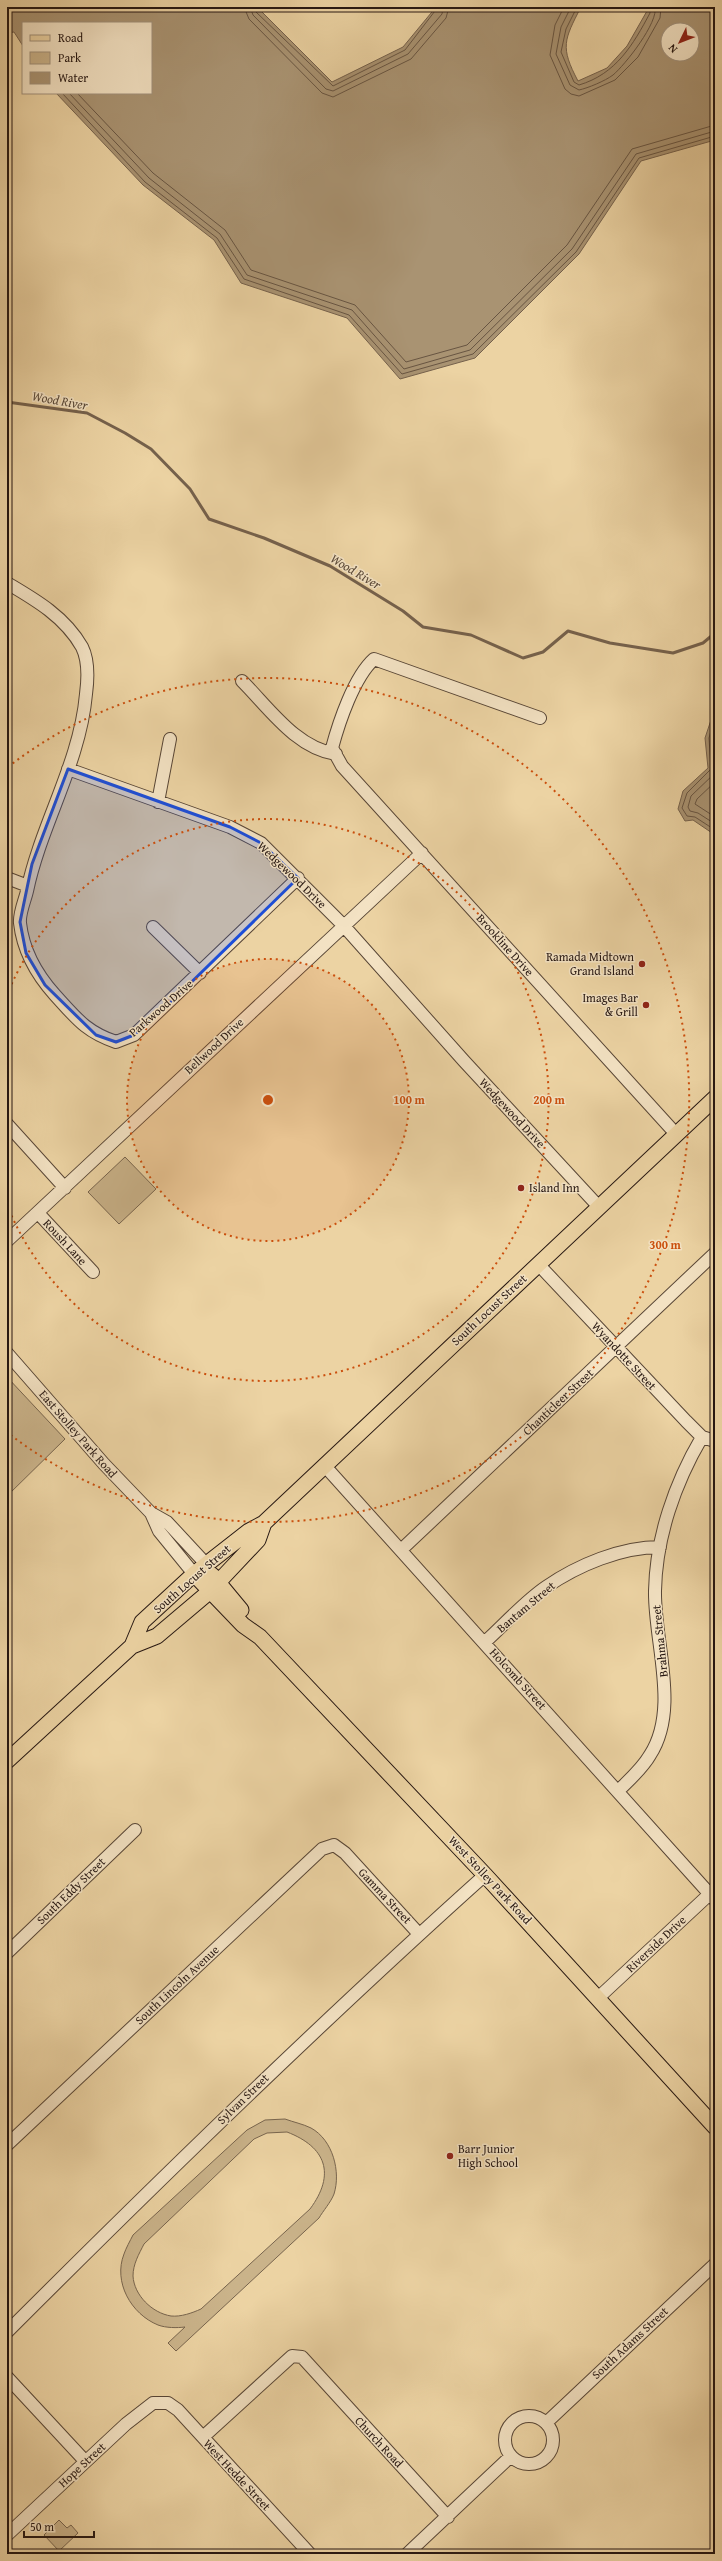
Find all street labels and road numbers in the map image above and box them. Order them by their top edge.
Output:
street label: Wedgewood Drive [254,837,331,912]
street label: Brookline Drive [473,910,538,980]
street label: Parkwood Drive [125,975,197,1040]
street label: Bellwood Drive [180,1013,247,1078]
street label: Wedgewood Drive [475,1074,549,1152]
street label: Roush Lane [40,1215,91,1269]
street label: South Locust Street [447,1270,531,1349]
street label: Wyandotte Street [588,1318,661,1394]
street label: Chanticleer Street [519,1364,597,1439]
street label: East Stolley Park Road [35,1386,122,1482]
street label: South Locust Street [149,1540,235,1617]
street label: Bantam Street [493,1577,559,1636]
street label: Brahma Street [647,1603,672,1678]
street label: Holcomb Street [486,1644,551,1714]
street label: West Stolley Park Road [445,1832,536,1928]
street label: South Eddy Street [32,1853,109,1928]
street label: Gamma Street [355,1864,416,1928]
street label: Riverside Drive [622,1911,690,1976]
street label: South Lincoln Avenue [131,1941,223,2028]
street label: Sylvan Street [213,2069,273,2128]
street label: South Adams Street [588,2302,672,2383]
street label: Church Road [351,2412,408,2471]
street label: West Hedde Street [200,2435,275,2515]
street label: Hope Street [54,2438,110,2491]

